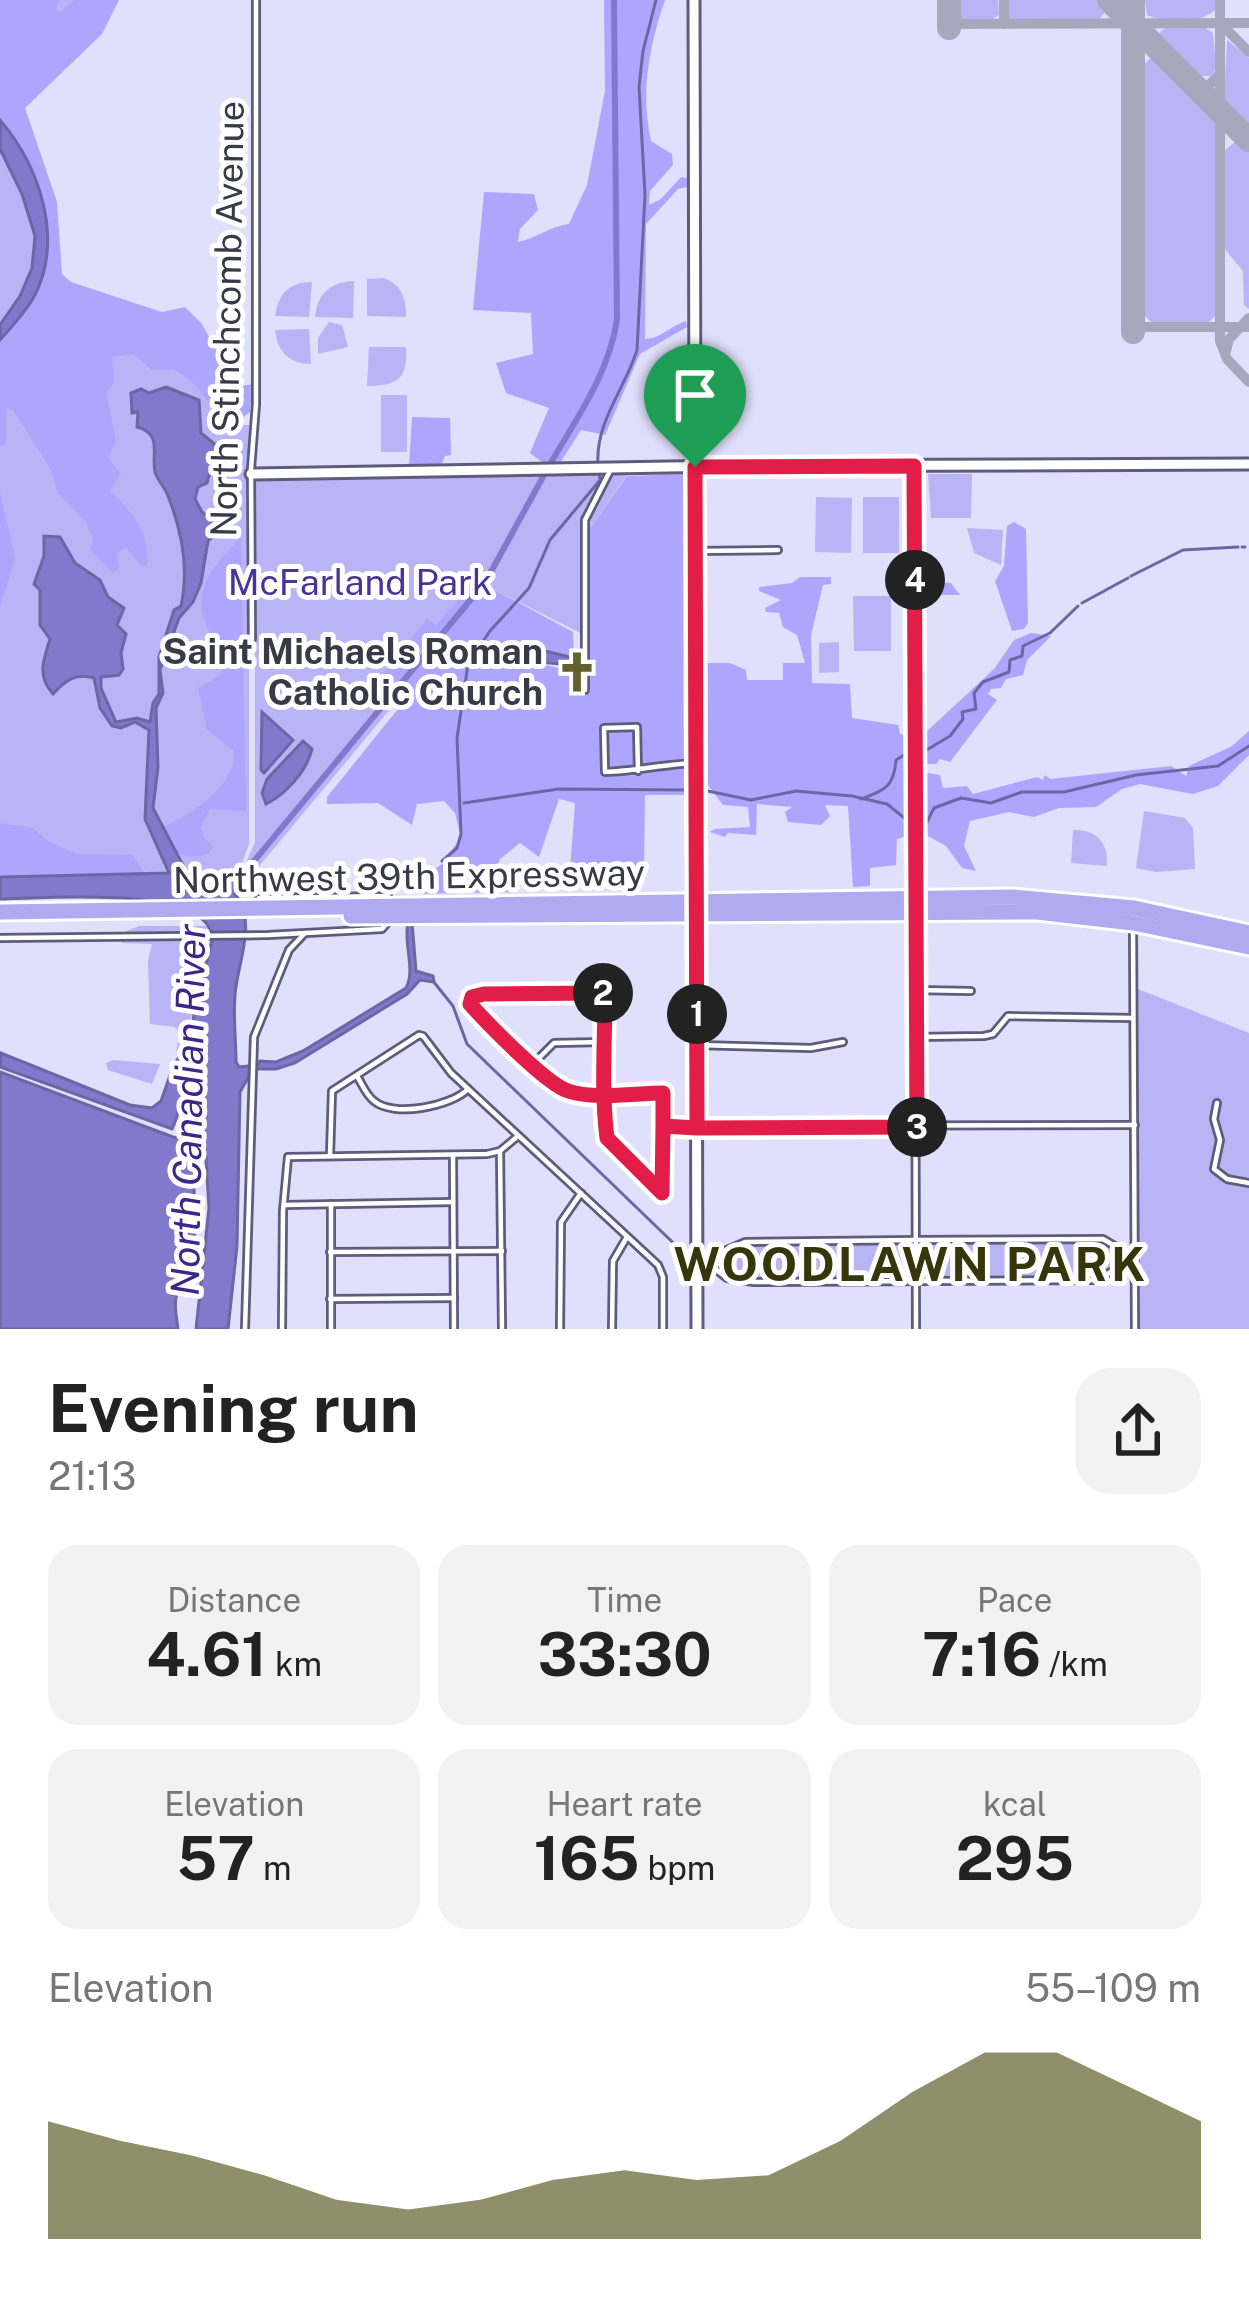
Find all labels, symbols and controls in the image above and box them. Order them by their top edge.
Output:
street label: North Stinchcomb Avenue [202,101,252,537]
pin [644,344,746,467]
icon: arrive [662,362,728,428]
pin: 4 [885,550,945,610]
park label: McFarland Park [228,561,492,603]
text: 4 [904,561,926,599]
place label: Saint Michaels Roman Catholic Church [163,630,543,713]
church icon: Saint Michaels Roman Catholic Church [554,649,600,695]
street label: Northwest 39th Expressway [173,851,645,901]
water label: North Canadian River [162,923,214,1296]
pin: 2 [573,963,633,1023]
text: 2 [593,974,613,1012]
pin: 1 [667,984,727,1044]
text: 1 [690,995,704,1033]
pin: 3 [887,1097,947,1157]
text: 3 [906,1108,928,1146]
district label: WOODLAWN PARK [674,1235,1148,1292]
button: share [1075,1368,1201,1494]
text: Evening run [48,1369,419,1447]
text: 21:13 [48,1453,136,1499]
text: Distance [167,1581,301,1619]
text: Time [587,1581,662,1619]
text: Pace [977,1581,1053,1619]
text: 4.61 [146,1619,267,1690]
text: 33:30 [537,1619,712,1690]
text: 7:16 [922,1619,1041,1690]
text: km [267,1645,322,1683]
text: /km [1041,1645,1108,1683]
text: Elevation [164,1785,304,1823]
text: Heart rate [547,1785,702,1823]
text: kcal [983,1785,1047,1823]
text: 57 [177,1823,255,1894]
text: 165 [534,1823,639,1894]
text: 295 [956,1823,1074,1894]
text: m [255,1849,291,1887]
text: bpm [639,1849,715,1887]
text: Elevation [48,1965,214,2011]
text: 55–109 m [1025,1965,1201,2011]

